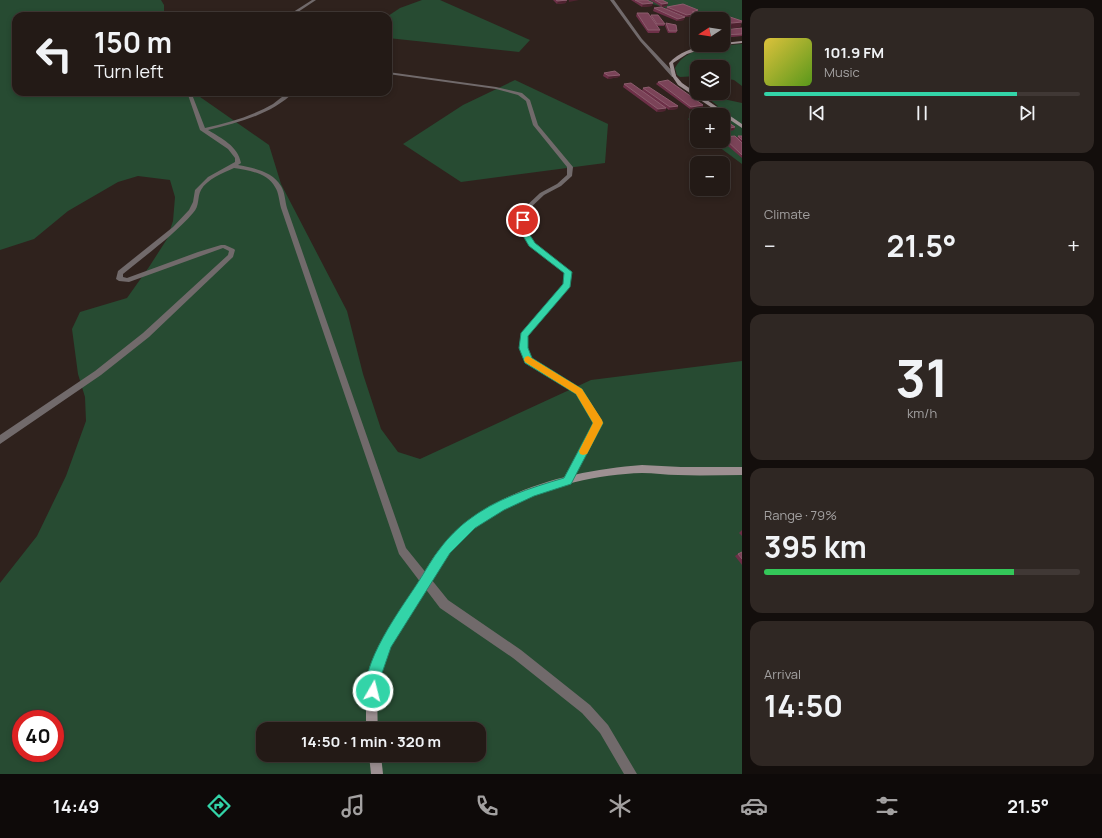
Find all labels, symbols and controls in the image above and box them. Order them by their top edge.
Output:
north arrow [690,12,730,52]
map controls [690,12,730,196]
text: 150 m [94,23,172,61]
icon: left [28,28,80,80]
text: 101.9 FM [824,42,884,63]
text: Turn left [94,59,164,83]
button: layers [690,60,730,100]
text: Music [824,63,860,81]
icon: previous [806,102,828,124]
icon: pause [911,102,933,124]
icon: next [1016,102,1038,124]
button: + [690,108,730,148]
button: − [690,156,730,196]
pin [506,203,540,237]
text: Climate [764,205,810,223]
icon: arrive [512,209,534,231]
text: 21.5° [887,225,957,266]
text: − [764,231,776,261]
text: + [1067,231,1080,261]
text: 31 [895,342,949,413]
text: km/h [907,404,937,422]
text: Range · 79% [764,506,837,524]
text: 395 km [764,526,867,567]
text: Arrival [764,665,801,683]
position arrow [352,670,394,712]
text: 14:50 [764,685,843,726]
speed limit sign: 40 [12,710,64,762]
text: 14:50 · 1 min · 320 m [301,731,441,752]
icon: directions [205,792,233,820]
icon: music [339,792,367,820]
icon: phone [473,792,501,820]
icon: climate [606,792,634,820]
icon: car [740,792,768,820]
icon: filters [873,792,901,820]
text: 14:49 [53,794,100,818]
text: 21.5° [1007,794,1049,818]

